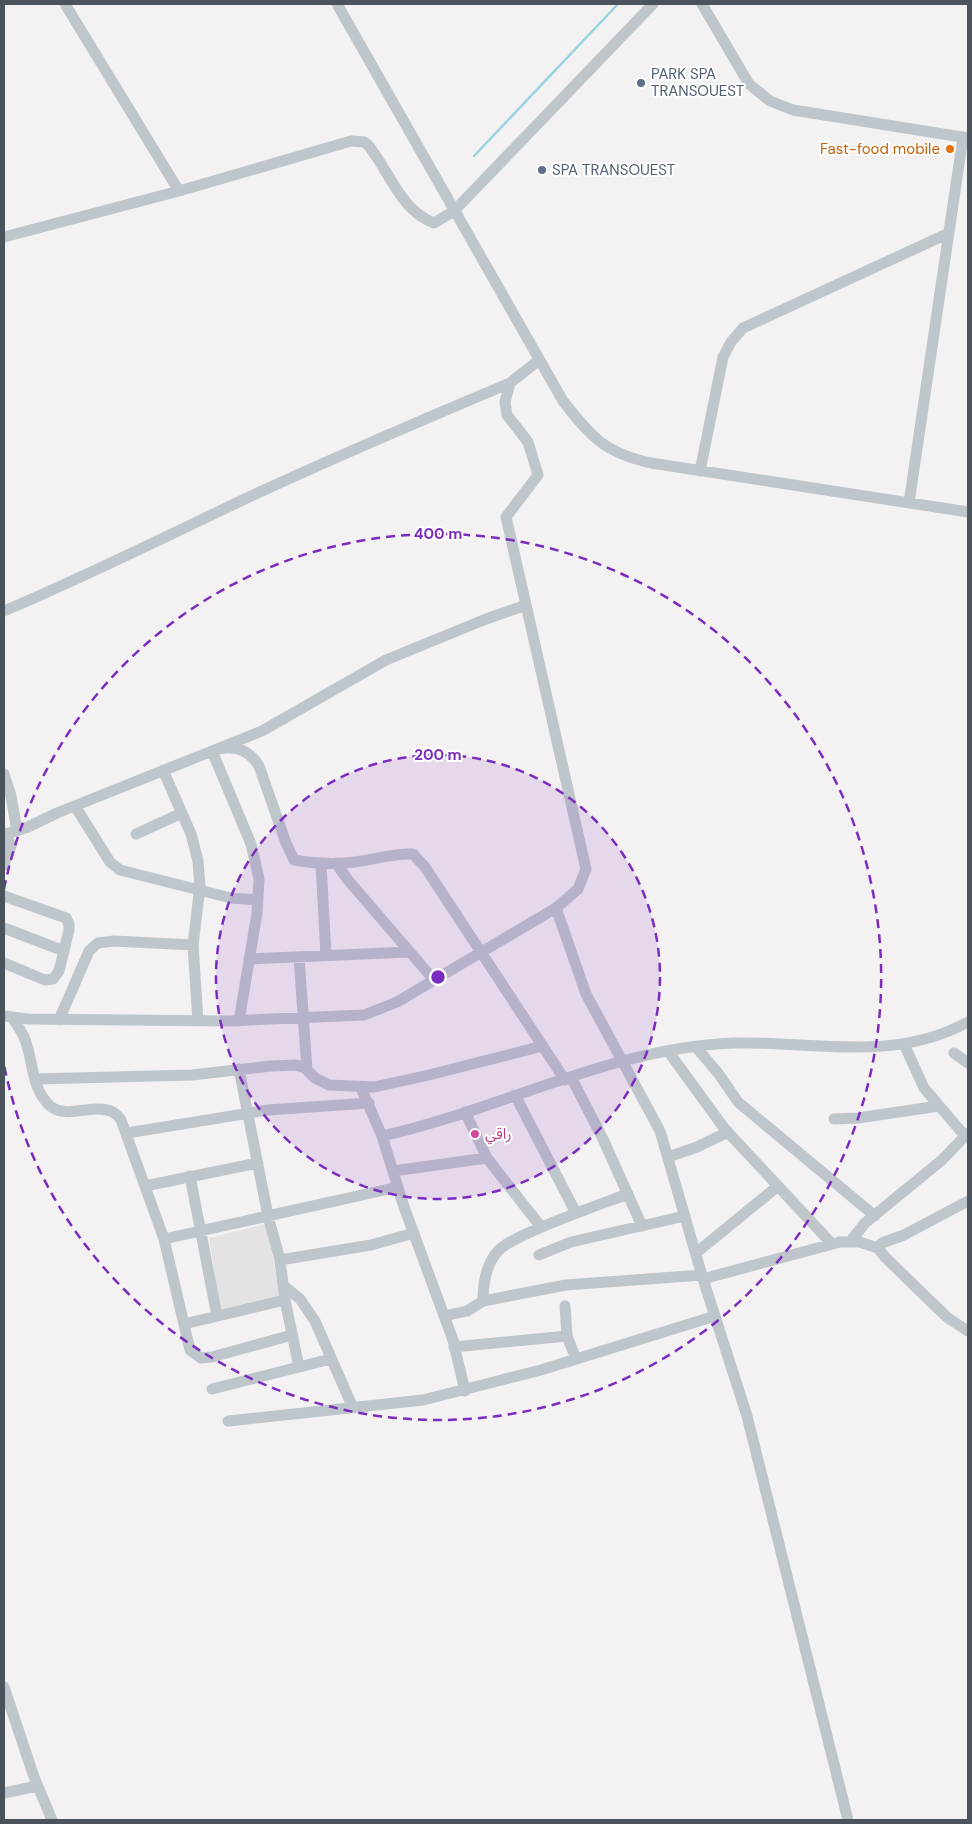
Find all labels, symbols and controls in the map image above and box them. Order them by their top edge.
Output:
place label: PARK SPA TRANSOUEST [651,64,744,101]
marker: PARK SPA TRANSOUEST [635,77,647,89]
place label: Fast-food mobile [820,139,940,159]
marker: Fast-food mobile [944,143,956,155]
place label: SPA TRANSOUEST [552,160,675,180]
marker: SPA TRANSOUEST [536,164,548,176]
text: 400 m [414,524,462,544]
text: 200 m [414,745,462,765]
centre of rings [429,968,447,986]
place label: راقي [485,1124,511,1145]
marker: راقي [469,1128,481,1140]

